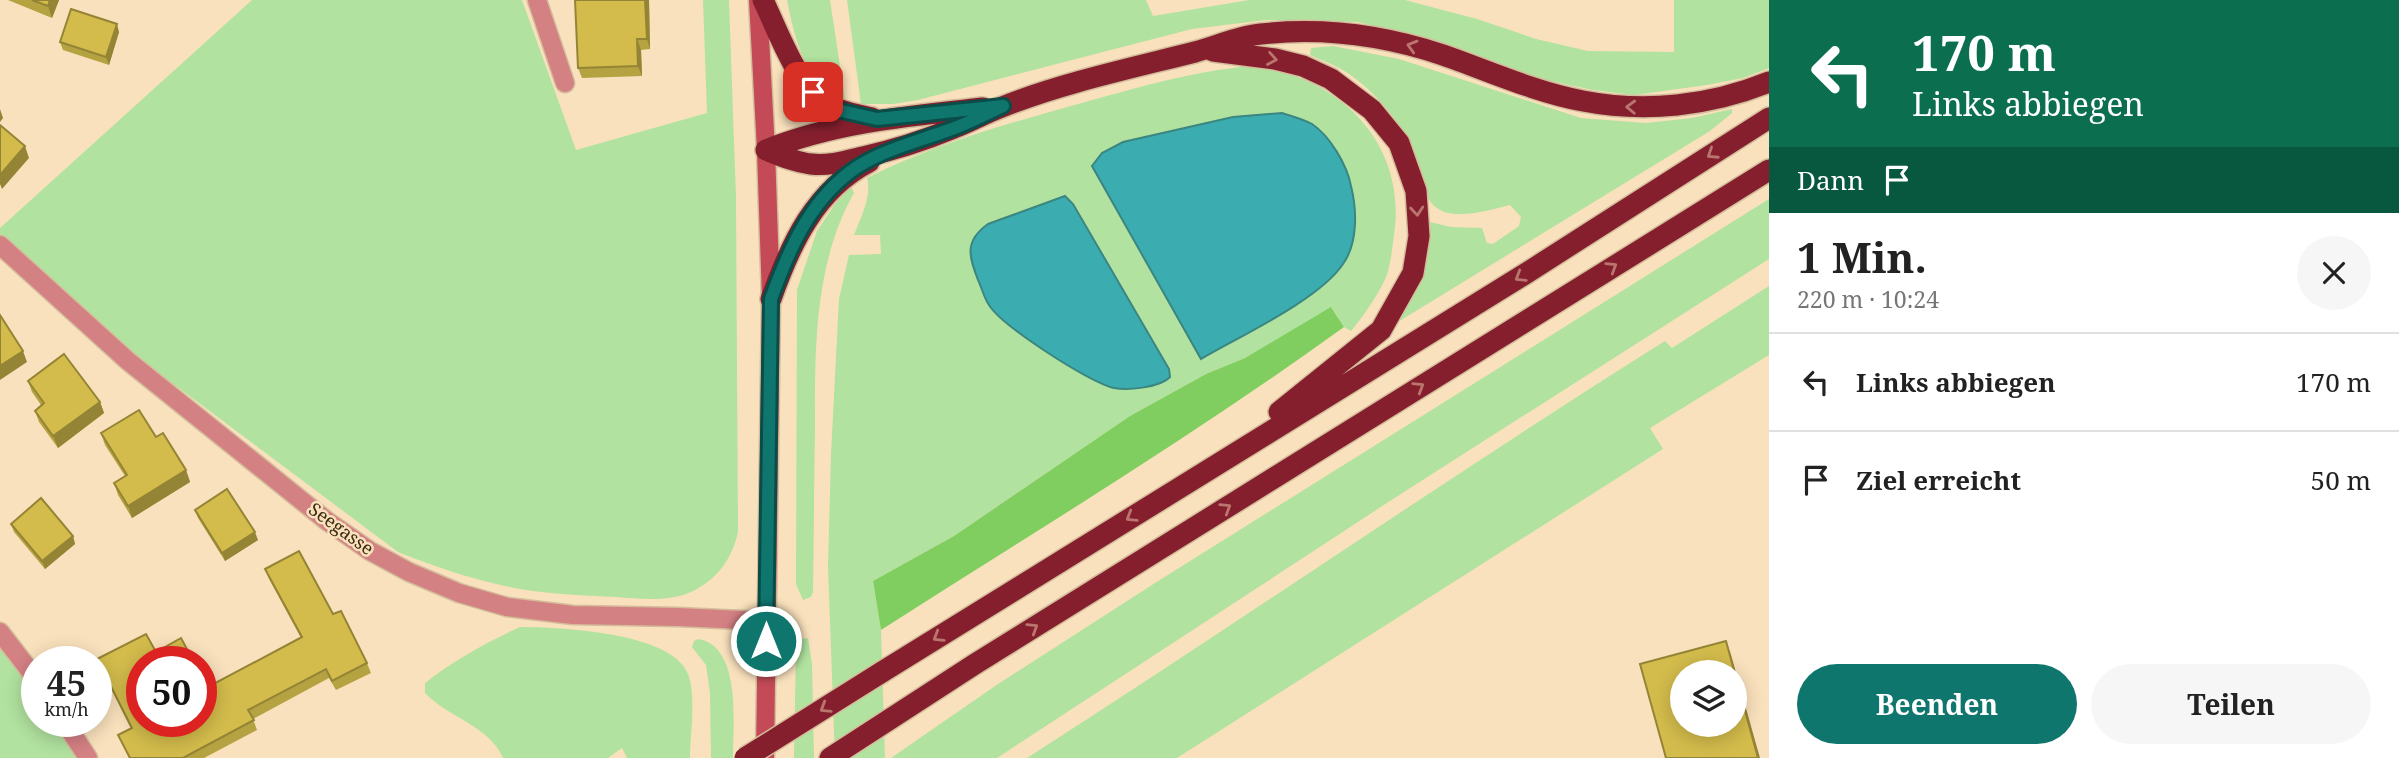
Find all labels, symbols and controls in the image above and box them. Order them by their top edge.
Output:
text: 170 m [1912,19,2056,85]
icon: left [1797,28,1888,119]
one-way arrow [1407,40,1419,54]
one-way arrow [1266,51,1278,66]
pin [783,62,843,122]
icon: arrive [794,73,832,111]
text: Links abbiegen [1912,82,2144,125]
one-way arrow [1625,99,1636,114]
one-way arrow [1706,146,1719,159]
icon: arrive [1878,161,1916,199]
text: Dann [1797,162,1864,198]
one-way arrow [1409,206,1424,217]
text: 1 Min. [1797,228,1927,285]
button: close [2297,236,2371,310]
one-way arrow [1605,263,1618,276]
one-way arrow [1514,268,1527,281]
text: 220 m · 10:24 [1797,283,1939,315]
icon: left [1797,363,1835,401]
text: Links abbiegen [1856,364,2055,400]
text: 170 m [2296,364,2371,400]
one-way arrow [1411,383,1424,396]
icon: arrive [1797,461,1835,499]
text: Ziel erreicht [1856,462,2021,498]
text: 50 m [2311,462,2371,498]
street label: Seegasse [304,497,379,560]
one-way arrow [1218,503,1231,516]
one-way arrow [1125,508,1138,521]
position arrow [729,604,803,678]
one-way arrow [1025,623,1038,636]
one-way arrow [932,629,945,642]
speed limit sign: 50 [126,646,217,737]
text: 45 [47,659,86,706]
map controls [1670,660,1747,737]
button: layers [1670,660,1747,737]
button: Beenden [1797,664,2077,744]
button: Teilen [2091,664,2371,744]
text: km/h [44,697,89,721]
one-way arrow [819,700,832,713]

